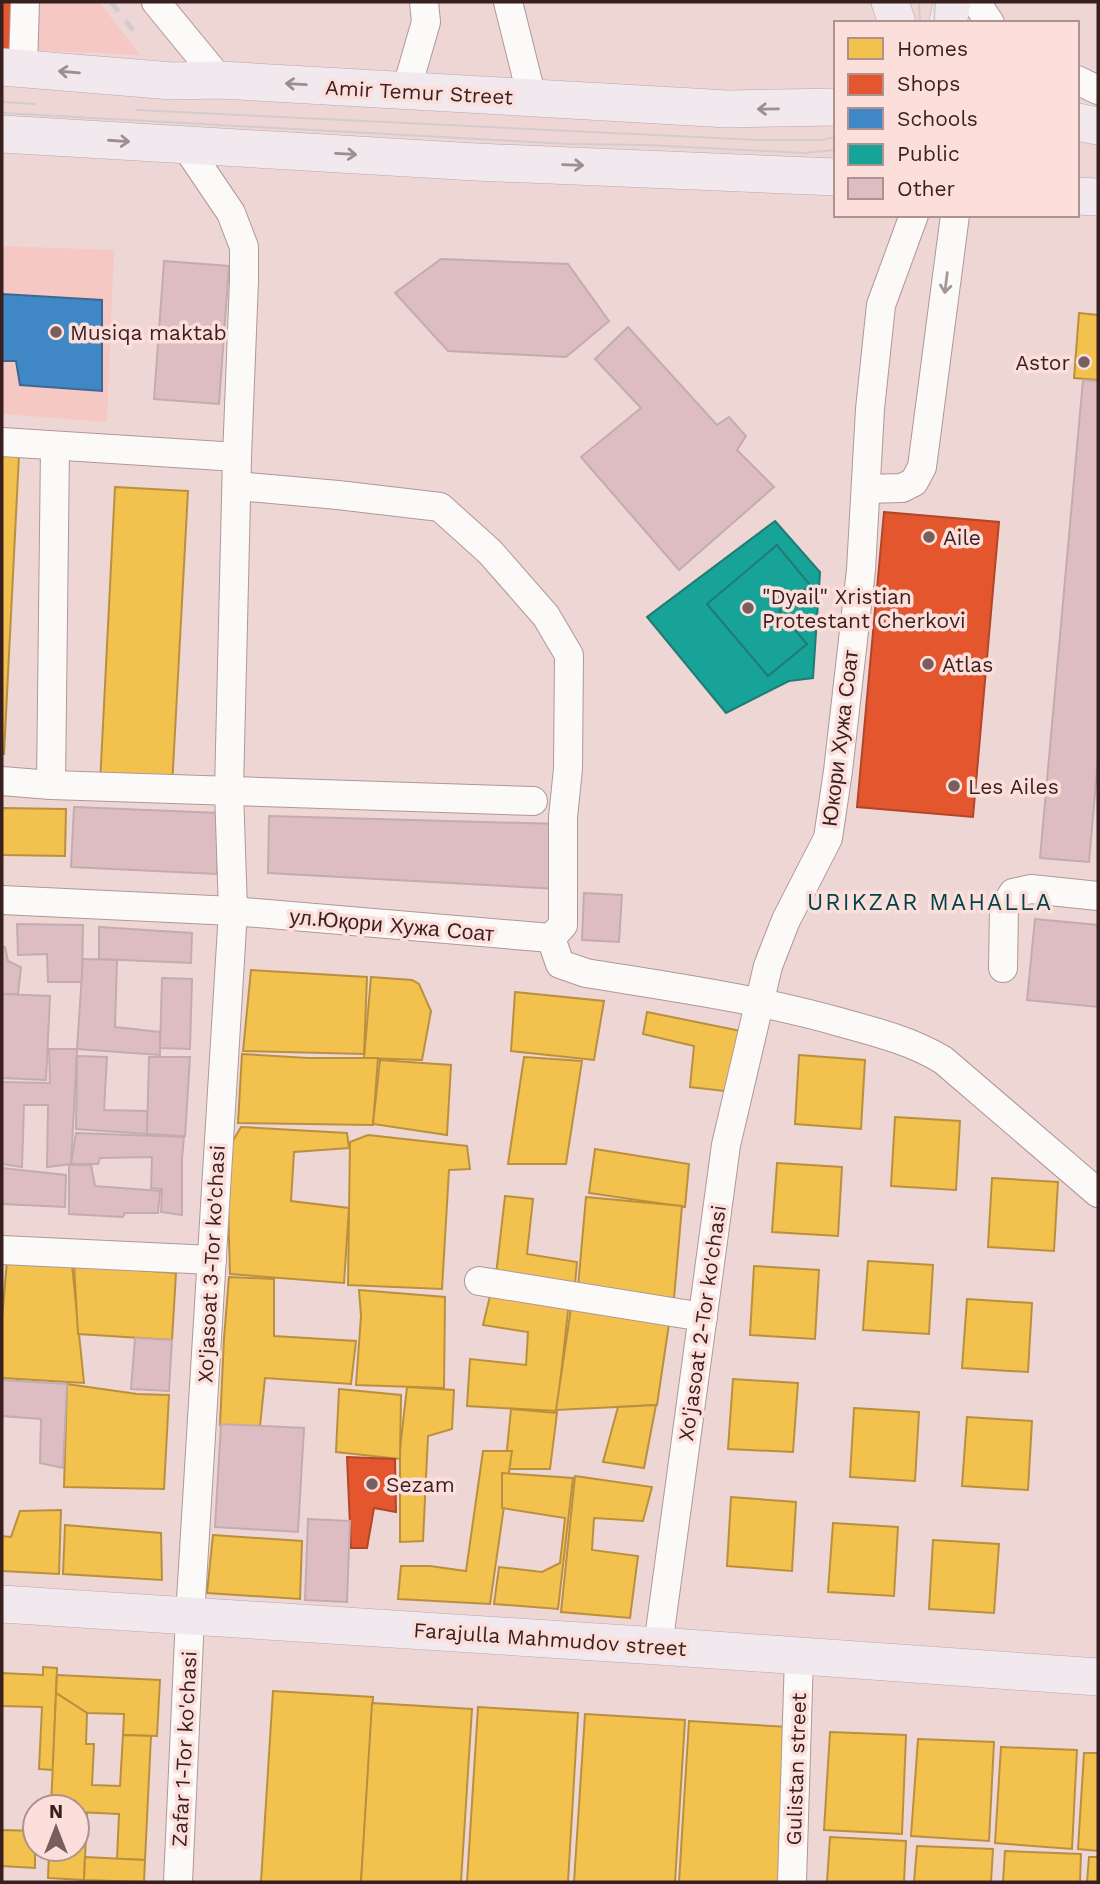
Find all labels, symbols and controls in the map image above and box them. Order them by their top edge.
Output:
legend [834,21,1079,217]
text: Homes [897,36,968,61]
one-way arrow [58,65,81,78]
text: Shops [897,71,960,96]
street label: Amir Temur Street [324,75,514,109]
one-way arrow [285,78,308,91]
one-way arrow [756,102,779,115]
text: Schools [897,106,978,131]
one-way arrow [107,135,130,148]
text: Public [897,141,960,166]
one-way arrow [334,148,357,161]
one-way arrow [561,159,584,172]
text: Other [897,176,956,201]
one-way arrow [940,271,953,294]
place label: Musiqa maktab [70,320,227,345]
marker: Musiqa maktab [48,324,64,340]
place label: Astor [1015,350,1070,375]
marker: Astor [1076,354,1092,370]
place label: Aile [943,525,981,550]
marker: Aile [921,529,937,545]
place label: "Dyail" Xristian Protestant Cherkovi [762,584,966,633]
marker: "Dyail" Xristian Protestant Cherkovi [740,600,756,616]
street label: Юкори Хужа Соат [817,648,863,828]
place label: Atlas [942,652,993,677]
marker: Atlas [920,656,936,672]
place label: Les Ailes [968,774,1059,799]
marker: Les Ailes [946,778,962,794]
district label: URIKZAR MAHALLA [807,889,1053,916]
street label: ул.Юқори Хужа Соат [289,904,496,946]
street label: Xo'jasoat 3-Tor ko'chasi [192,1144,230,1384]
street label: Xo'jasoat 2-Tor ko'chasi [673,1203,731,1443]
place label: Sezam [386,1472,455,1497]
marker: Sezam [364,1476,380,1492]
street label: Farajulla Mahmudov street [413,1617,688,1661]
street label: Zafar 1-Tor ko'chasi [166,1650,202,1848]
street label: Gulistan street [781,1692,811,1846]
north arrow [21,1793,91,1863]
text: N [49,1800,63,1823]

